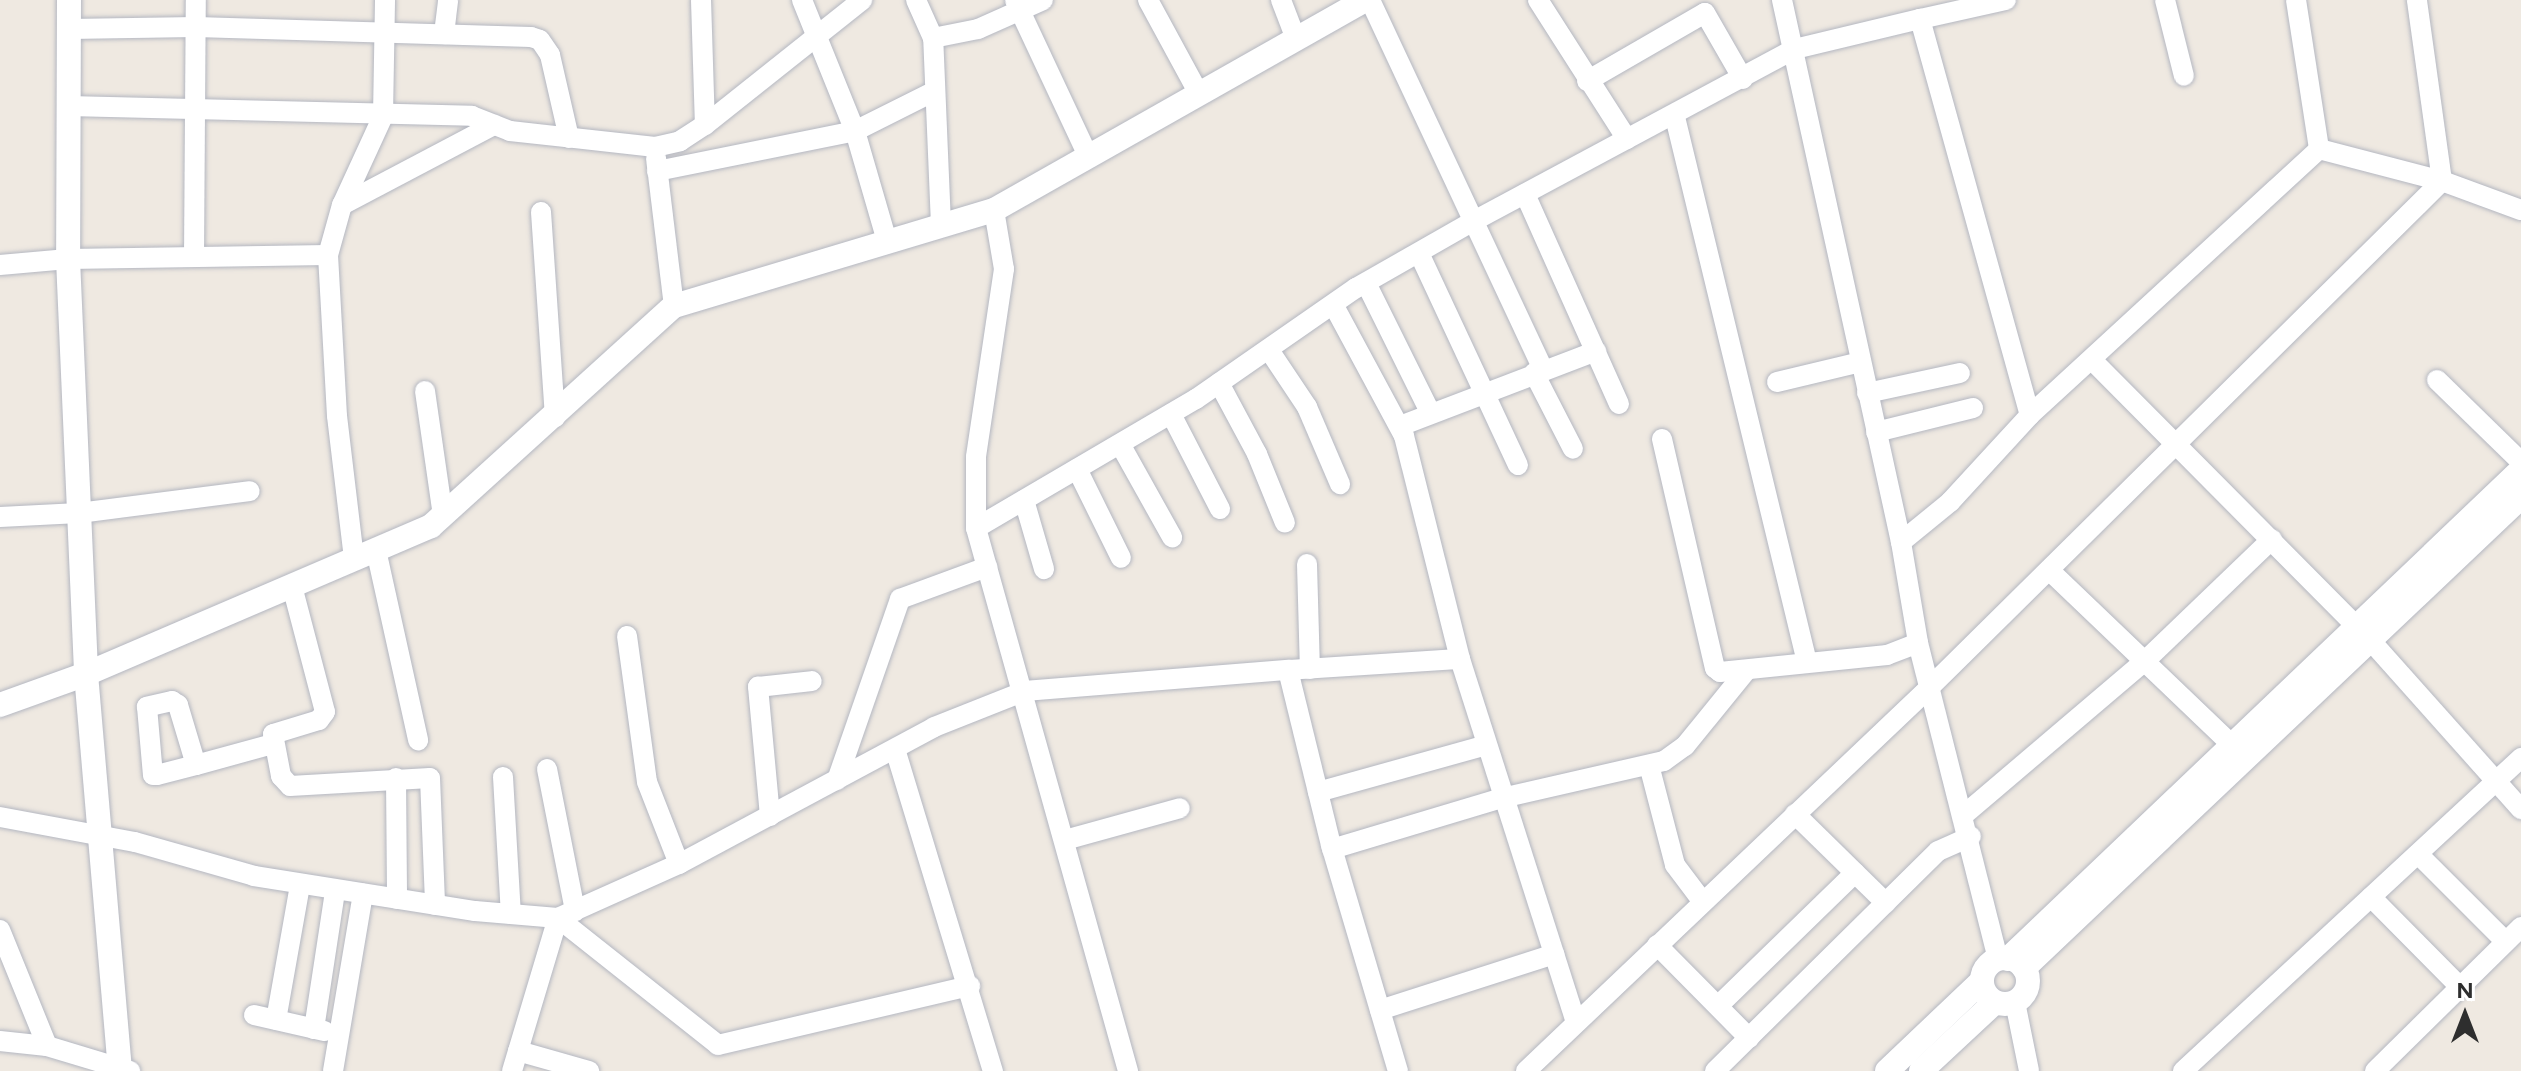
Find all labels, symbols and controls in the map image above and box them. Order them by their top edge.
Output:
north arrow [2425,975,2505,1055]
text: N [2456,977,2474,1004]

